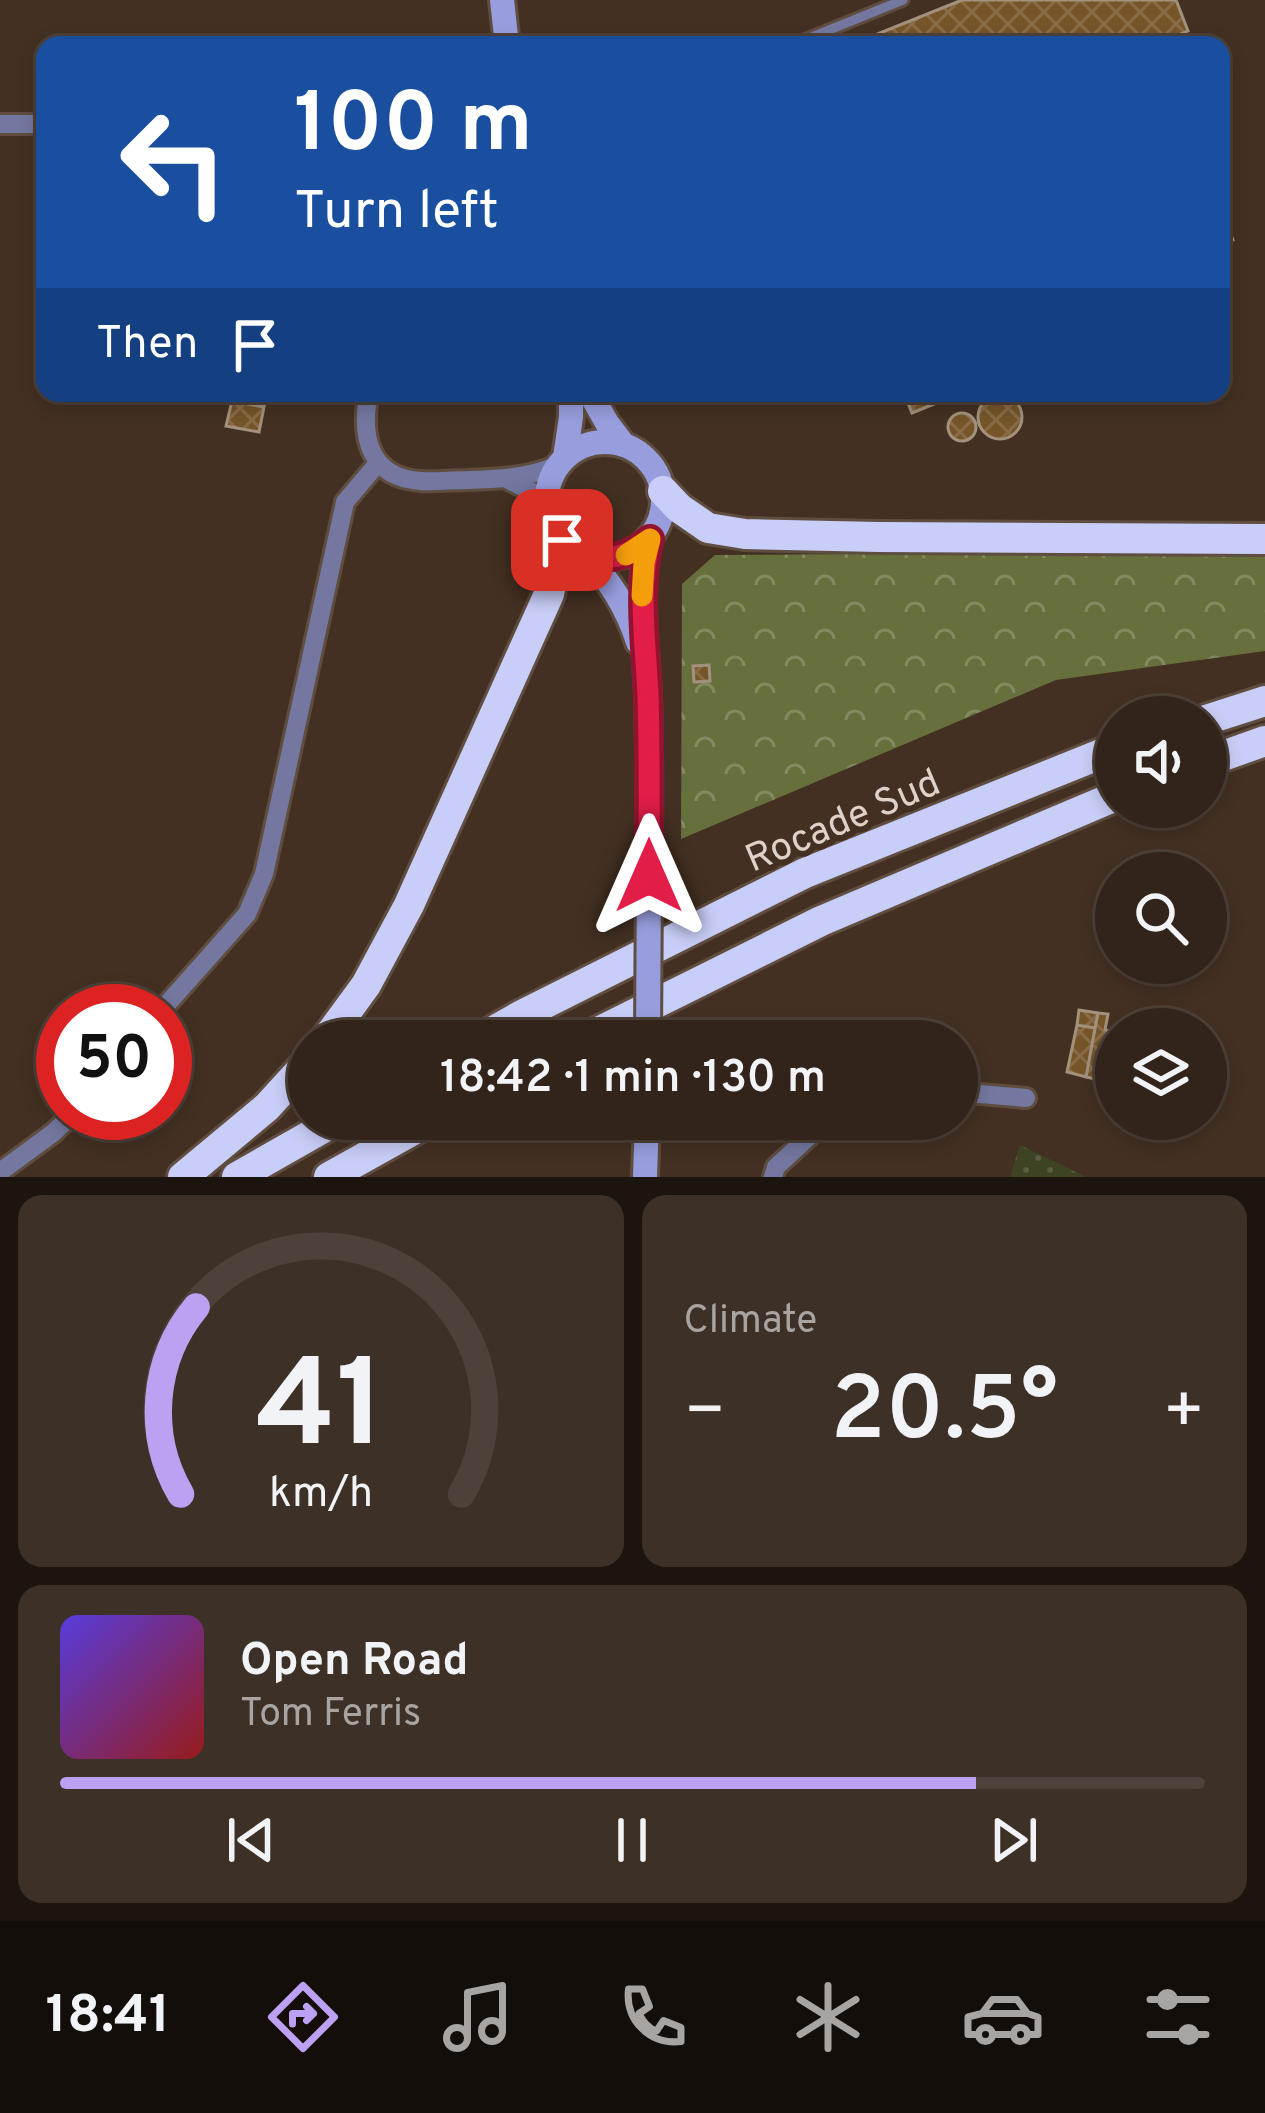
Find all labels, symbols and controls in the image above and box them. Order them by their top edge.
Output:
text: 100 m [294,75,533,181]
icon: left [96,84,252,240]
text: Turn left [294,179,499,248]
icon: arrive [222,312,288,378]
text: Then [96,317,198,374]
pin [511,489,613,591]
icon: arrive [529,507,595,573]
map controls [1095,696,1227,1140]
button: sound [1095,696,1227,828]
street label: Rocade Sud [739,760,948,886]
position arrow [586,813,712,939]
button: search [1095,852,1227,984]
speed limit sign: 50 [36,984,192,1140]
button: layers [1095,1008,1227,1140]
text: 18:42 · 1 min · 130 m [440,1051,826,1108]
text: Climate [684,1298,817,1347]
text: 41 [256,1333,386,1491]
text: 20.5° [830,1358,1058,1471]
text: − [684,1373,726,1456]
text: + [1162,1373,1205,1456]
text: km/h [269,1468,373,1522]
text: Open Road [240,1634,468,1691]
text: Tom Ferris [240,1691,421,1740]
icon: previous [218,1807,284,1873]
icon: pause [599,1807,665,1873]
icon: next [981,1807,1047,1873]
icon: directions [261,1975,345,2059]
icon: music [436,1975,520,2059]
icon: phone [611,1975,695,2059]
icon: climate [786,1975,870,2059]
icon: car [961,1975,1045,2059]
icon: filters [1136,1975,1220,2059]
text: 18:41 [45,1983,170,2052]

